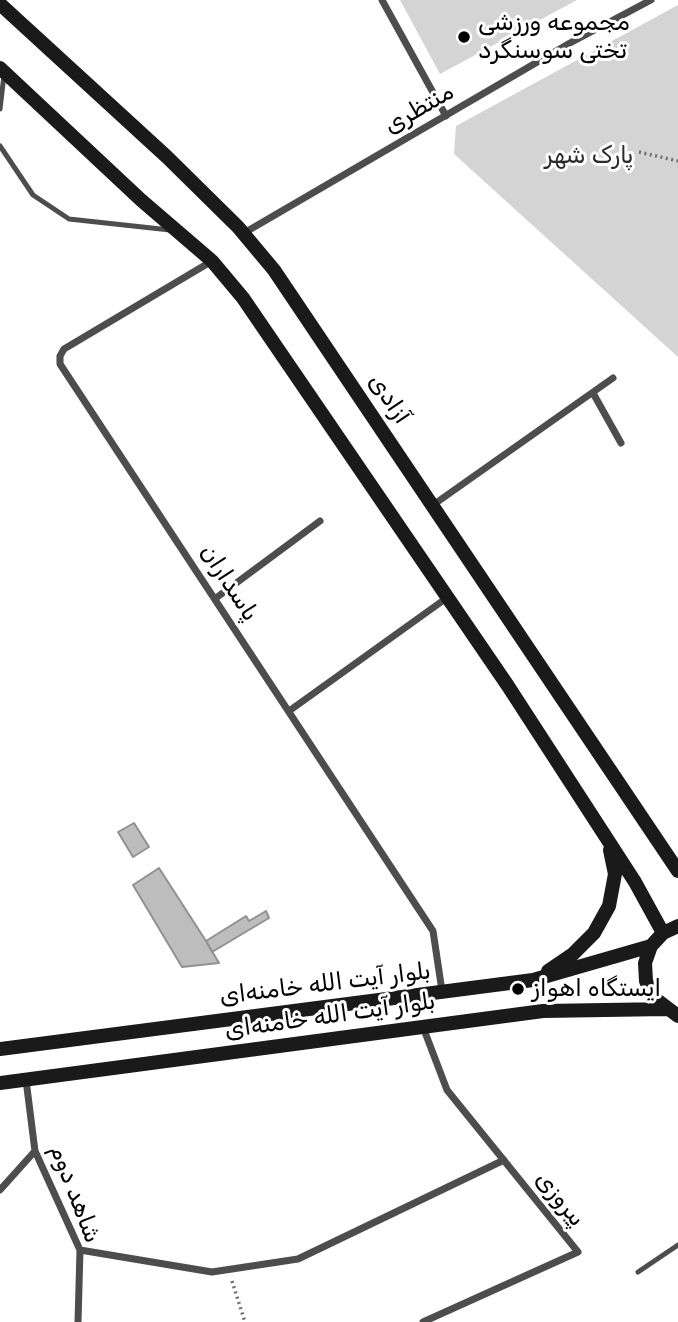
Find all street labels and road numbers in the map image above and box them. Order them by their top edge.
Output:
street label: منتظری [379,78,459,140]
street label: آزادی [362,368,416,430]
street label: پاسداران [194,539,264,627]
street label: بلوار آیت الله خامنه‌ای [218,957,432,1011]
street label: بلوار آیت‌ الله خامنه‌ای [223,987,437,1045]
street label: شاهد دوم [43,1141,107,1247]
street label: پیروزی [529,1165,591,1233]

